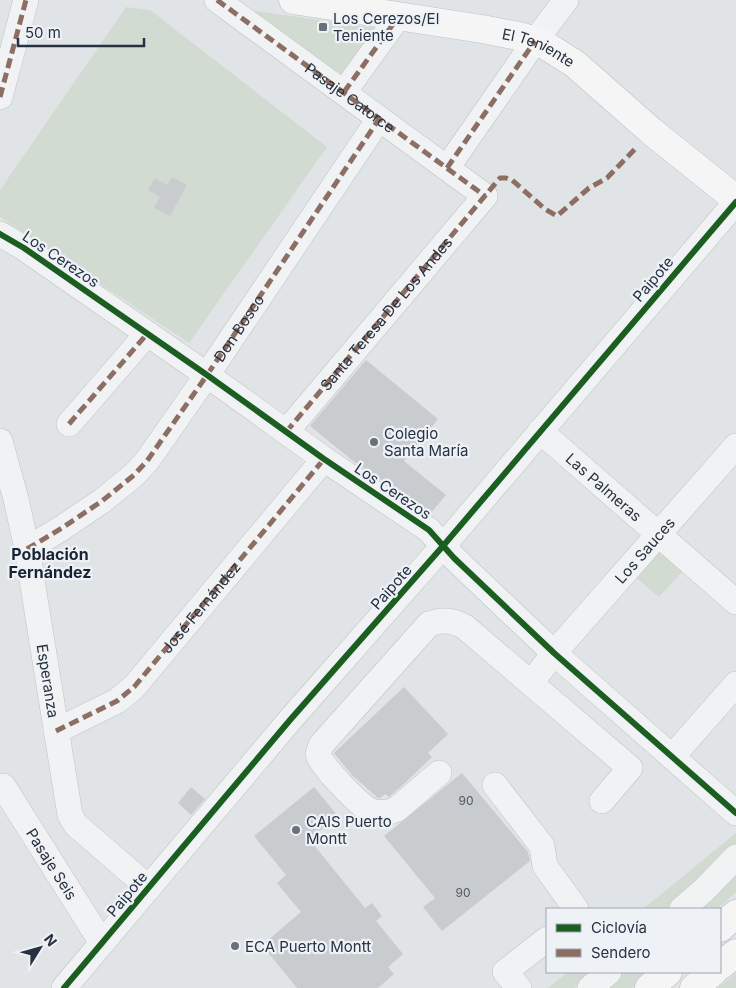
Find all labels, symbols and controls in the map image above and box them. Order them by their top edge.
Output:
place label: Los Cerezos/El Teniente [333,9,439,45]
scale bar [18,15,144,47]
marker: Los Cerezos/El Teniente [317,21,329,33]
text: 50 m [25,23,61,42]
street label: El Teniente [501,24,578,71]
street label: Pasaje Catorce [301,58,399,137]
street label: Los Cerezos [19,226,103,292]
street label: Santa Teresa De Los Andes [316,233,456,394]
street label: Paipote [629,252,677,306]
street label: Don Bosco [209,291,268,365]
place label: Colegio Santa María [384,424,468,460]
marker: Colegio Santa María [368,436,380,448]
street label: Las Palmeras [562,449,646,525]
street label: Los Cerezos [351,458,435,524]
street label: Los Sauces [610,513,679,587]
district label: Población Fernández [9,544,91,582]
street label: José Fernández [157,557,244,657]
street label: Paipote [366,561,416,613]
street label: Esperanza [33,643,64,719]
house number: 90 [458,793,474,808]
place label: CAIS Puerto Montt [306,812,392,848]
marker: CAIS Puerto Montt [290,824,302,836]
street label: Pasaje Seis [22,825,82,903]
street label: Paipote [103,867,151,921]
house number: 90 [455,885,471,900]
legend [546,908,721,973]
text: Ciclovía [591,918,647,937]
north arrow [15,923,65,973]
text: N [41,930,61,949]
place label: ECA Puerto Montt [245,937,371,956]
marker: ECA Puerto Montt [229,940,241,952]
text: Sendero [591,943,651,962]

